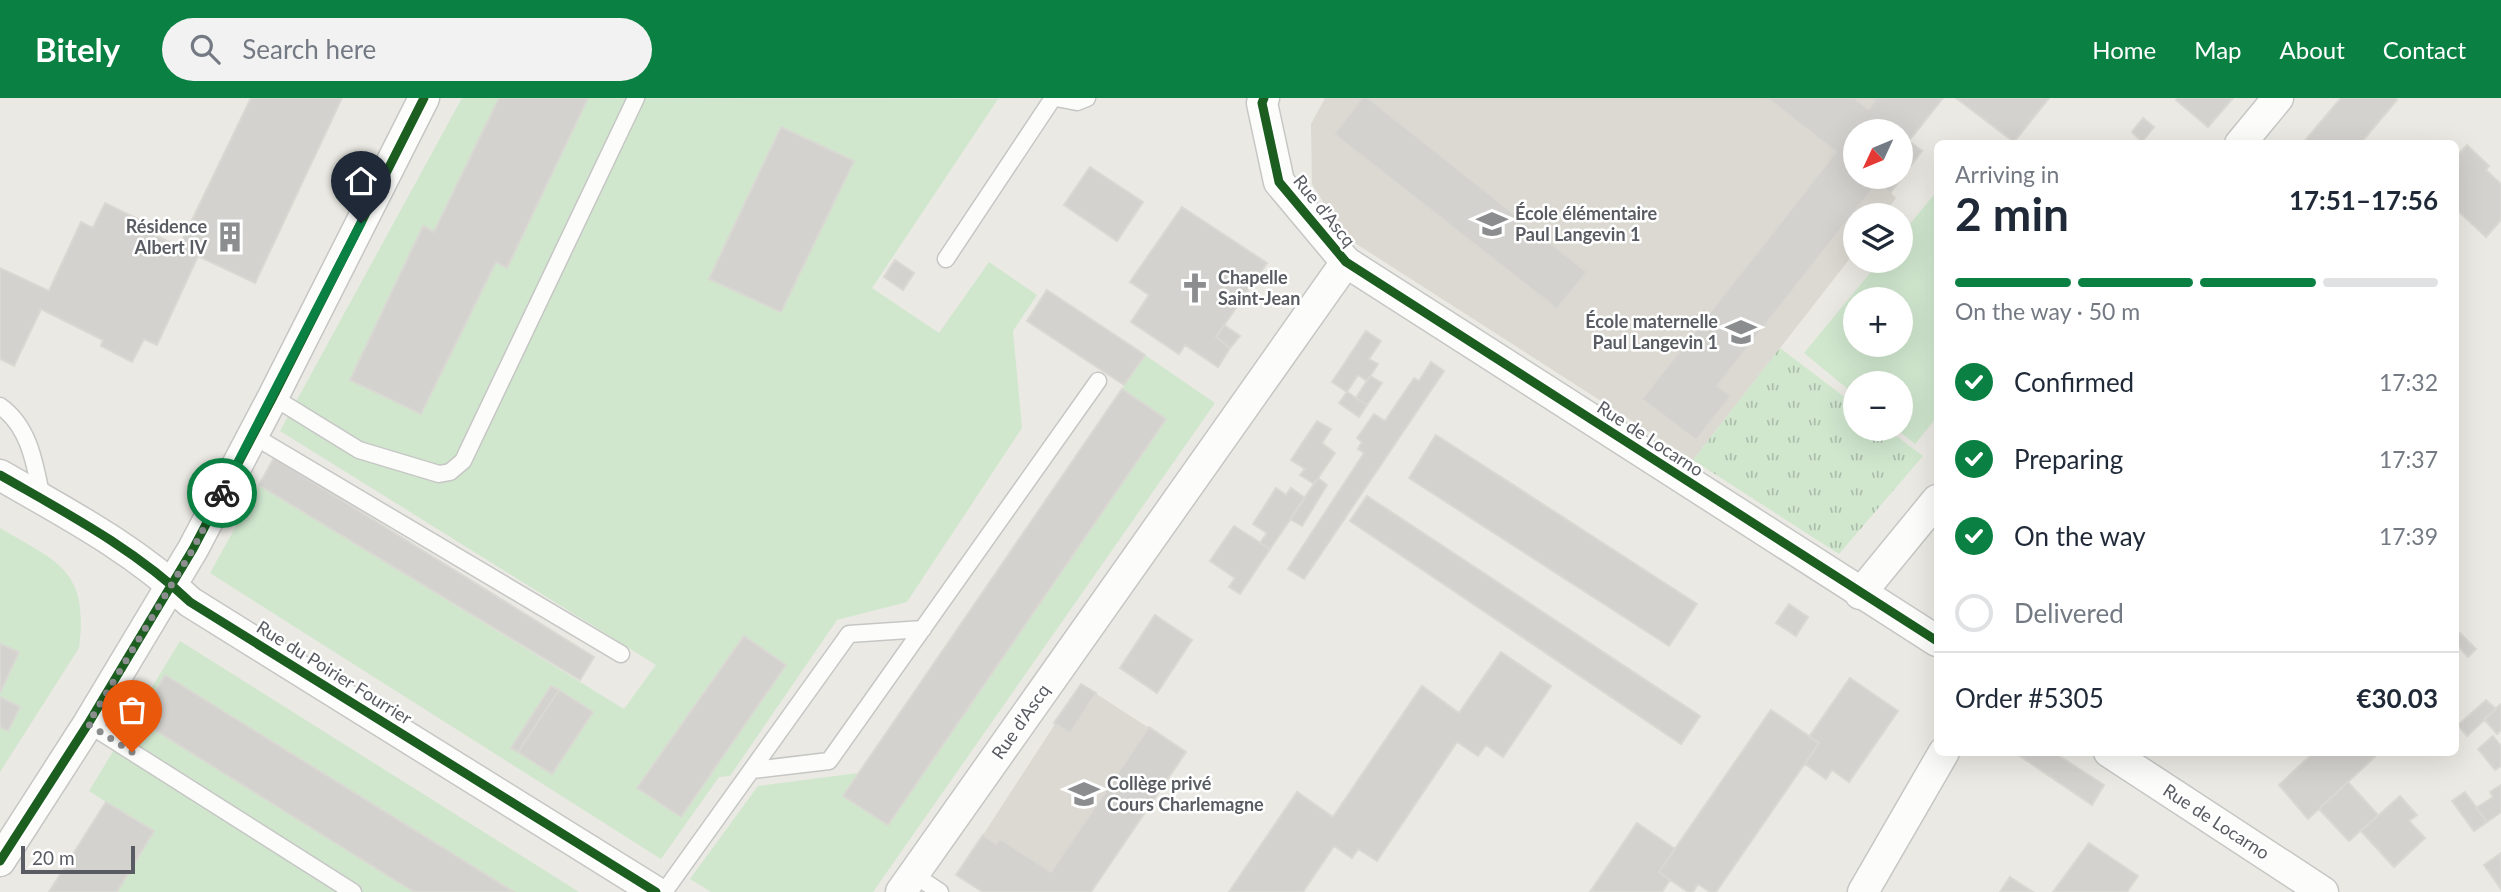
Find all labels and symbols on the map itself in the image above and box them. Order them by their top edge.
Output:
north arrow [1843,119,1913,189]
pin [331,151,391,223]
street label: Rue d'Ascq [1289,170,1360,251]
place label: École élémentaire Paul Langevin 1 [1515,202,1658,245]
school or university icon: École élémentaire Paul Langevin 1 [1475,207,1509,241]
place label: Résidence Albert IV [126,215,207,258]
building icon: Résidence Albert IV [213,220,247,254]
place label: Chapelle Saint-Jean [1218,266,1300,309]
church icon: Chapelle Saint-Jean [1178,271,1212,305]
place label: École maternelle Paul Langevin 1 [1585,310,1718,353]
school or university icon: École maternelle Paul Langevin 1 [1724,315,1758,349]
street label: Rue de Locarno [1593,396,1708,481]
courier [187,458,257,528]
street label: Rue du Poirier Fourrier [253,615,417,729]
pin [102,680,162,752]
street label: Rue d'Ascq [986,680,1054,763]
place label: Collège privé Cours Charlemagne [1107,772,1264,815]
school or university icon: Collège privé Cours Charlemagne [1067,777,1101,811]
street label: Rue de Locarno [2159,779,2274,864]
scale bar [21,843,135,875]

